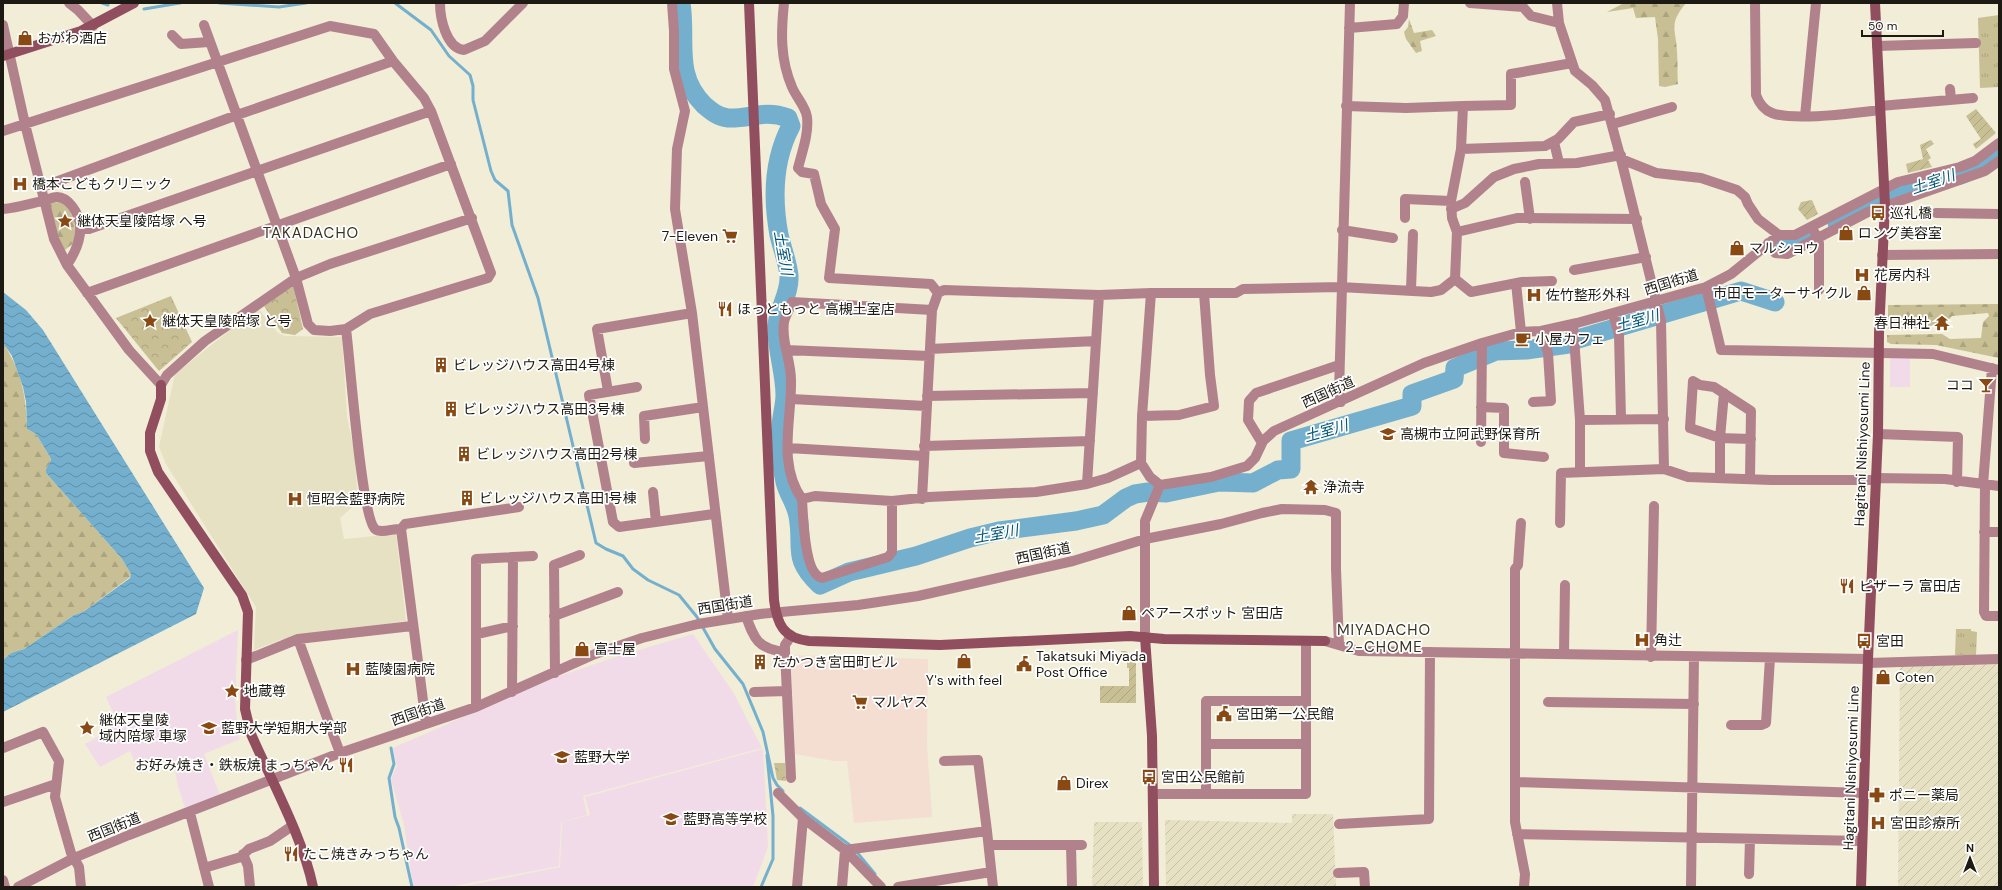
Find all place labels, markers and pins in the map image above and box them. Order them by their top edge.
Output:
shop icon: おがわ酒店 [16,29,34,47]
place label: おがわ酒店 [37,29,107,47]
hospital icon: 橋本こどもクリニック [11,175,29,193]
place label: 橋本こどもクリニック [32,175,172,193]
bus stop icon: 巡礼橋 [1869,204,1887,222]
place label: 巡礼橋 [1890,204,1932,222]
place icon: 継体天皇陵陪塚 へ号 [56,212,74,230]
place label: 継体天皇陵陪塚 へ号 [77,212,207,230]
shop icon: ロング美容室 [1837,224,1855,242]
place label: ロング美容室 [1858,224,1942,242]
place label: 7-Eleven [662,227,718,245]
supermarket icon: 7-Eleven [721,227,739,245]
shop icon: マルショウ [1728,239,1746,257]
place label: マルショウ [1749,239,1819,257]
hospital icon: 花房内科 [1853,266,1871,284]
place label: 花房内科 [1874,266,1930,284]
place label: 市田モーターサイクル [1713,284,1852,302]
shop icon: 市田モーターサイクル [1855,284,1873,302]
hospital icon: 佐竹整形外科 [1525,286,1543,304]
place label: 佐竹整形外科 [1546,286,1630,304]
restaurant icon: ほっともっと 高槻土室店 [716,300,734,318]
place label: ほっともっと 高槻土室店 [737,300,895,318]
place icon: 継体天皇陵陪塚 と号 [141,312,159,330]
place label: 継体天皇陵陪塚 と号 [162,312,292,330]
place label: 春日神社 [1874,314,1930,332]
temple icon: 春日神社 [1933,314,1951,332]
cafe icon: 小屋カフェ [1514,330,1532,348]
place label: 小屋カフェ [1535,330,1605,348]
building icon: ビレッジハウス高田4号棟 [432,356,450,374]
place label: ビレッジハウス高田4号棟 [453,356,615,374]
place label: ココ [1946,376,1974,394]
bar icon: ココ [1977,376,1995,394]
building icon: ビレッジハウス高田3号棟 [442,400,460,418]
place label: ビレッジハウス高田3号棟 [463,400,624,418]
school or university icon: 高槻市立阿武野保育所 [1379,425,1397,443]
place label: 高槻市立阿武野保育所 [1400,425,1540,443]
building icon: ビレッジハウス高田2号棟 [455,445,473,463]
place label: ビレッジハウス高田2号棟 [476,445,637,463]
temple icon: 浄流寺 [1302,478,1320,496]
place label: 浄流寺 [1323,478,1365,496]
building icon: ビレッジハウス高田1号棟 [458,489,476,507]
place label: ビレッジハウス高田1号棟 [479,489,637,507]
hospital icon: 恒昭会藍野病院 [286,490,304,508]
place label: 恒昭会藍野病院 [307,490,405,508]
restaurant icon: ピザーラ 富田店 [1838,577,1856,595]
place label: ピザーラ 富田店 [1859,577,1961,595]
shop icon: ペアースポット 宮田店 [1120,604,1138,622]
place label: ペアースポット 宮田店 [1141,604,1283,622]
hospital icon: 角辻 [1633,631,1651,649]
place label: 角辻 [1654,631,1682,649]
bus stop icon: 宮田 [1855,632,1873,650]
place label: 宮田 [1876,632,1904,650]
shop icon: 富士屋 [573,640,591,658]
place label: 富士屋 [594,640,636,658]
place label: Takatsuki Miyada Post Office [1036,647,1146,681]
shop icon: Y's with feel [955,652,973,670]
building icon: たかつき宮田町ビル [751,653,769,671]
place label: たかつき宮田町ビル [772,653,898,671]
public building icon: Takatsuki Miyada Post Office [1015,655,1033,673]
hospital icon: 藍陵園病院 [344,660,362,678]
place label: 藍陵園病院 [365,660,435,678]
shop icon: Coten [1874,668,1892,686]
place label: Coten [1895,668,1934,686]
place label: Y's with feel [926,671,1002,689]
place icon: 地蔵尊 [223,682,241,700]
place label: 地蔵尊 [244,682,286,700]
supermarket icon: マルヤス [851,693,869,711]
place label: マルヤス [872,693,928,711]
public building icon: 宮田第一公民館 [1215,705,1233,723]
place label: 宮田第一公民館 [1236,705,1334,723]
place label: 継体天皇陵 域内陪塚 車塚 [99,711,187,745]
place icon: 継体天皇陵 域内陪塚 車塚 [78,719,96,737]
school or university icon: 藍野大学短期大学部 [200,719,218,737]
place label: 藍野大学短期大学部 [221,719,347,737]
school or university icon: 藍野大学 [553,748,571,766]
place label: 藍野大学 [574,748,630,766]
place label: お好み焼き・鉄板焼 まっちゃん [135,756,334,774]
restaurant icon: お好み焼き・鉄板焼 まっちゃん [337,756,355,774]
bus stop icon: 宮田公民館前 [1140,768,1158,786]
place label: 宮田公民館前 [1161,768,1245,786]
shop icon: Direx [1055,774,1073,792]
place label: Direx [1076,774,1109,792]
pharmacy icon: ポニー薬局 [1868,786,1886,804]
place label: ポニー薬局 [1889,786,1959,804]
school or university icon: 藍野高等学校 [662,810,680,828]
place label: 藍野高等学校 [683,810,767,828]
hospital icon: 宮田診療所 [1869,814,1887,832]
place label: 宮田診療所 [1890,814,1960,832]
restaurant icon: たこ焼きみっちゃん [282,845,300,863]
place label: たこ焼きみっちゃん [303,845,429,863]

